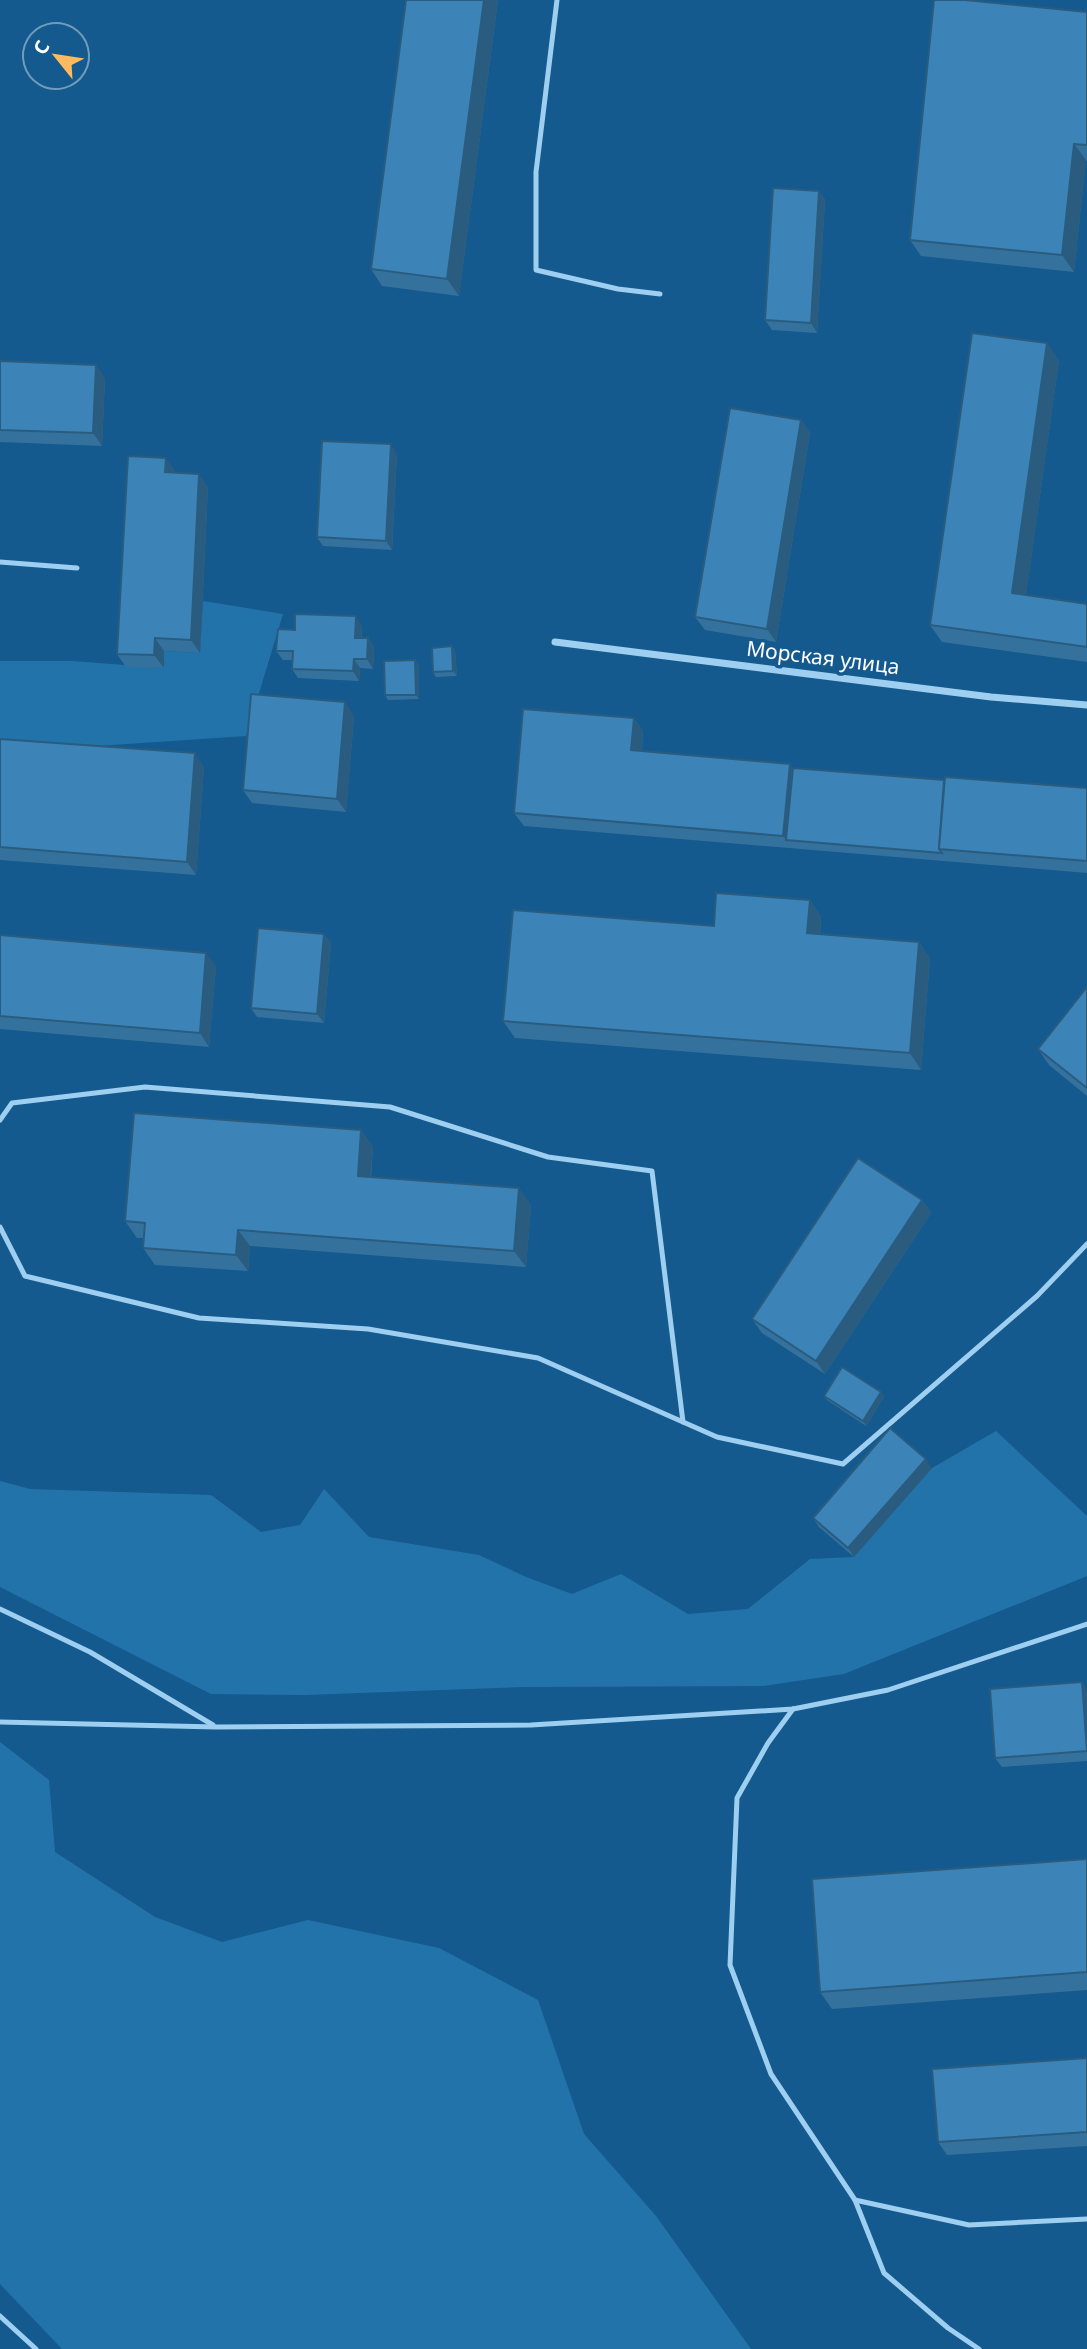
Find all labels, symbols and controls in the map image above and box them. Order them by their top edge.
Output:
north arrow [21,21,91,91]
text: С [27,36,56,59]
street label: Морская улица [745,634,901,680]

